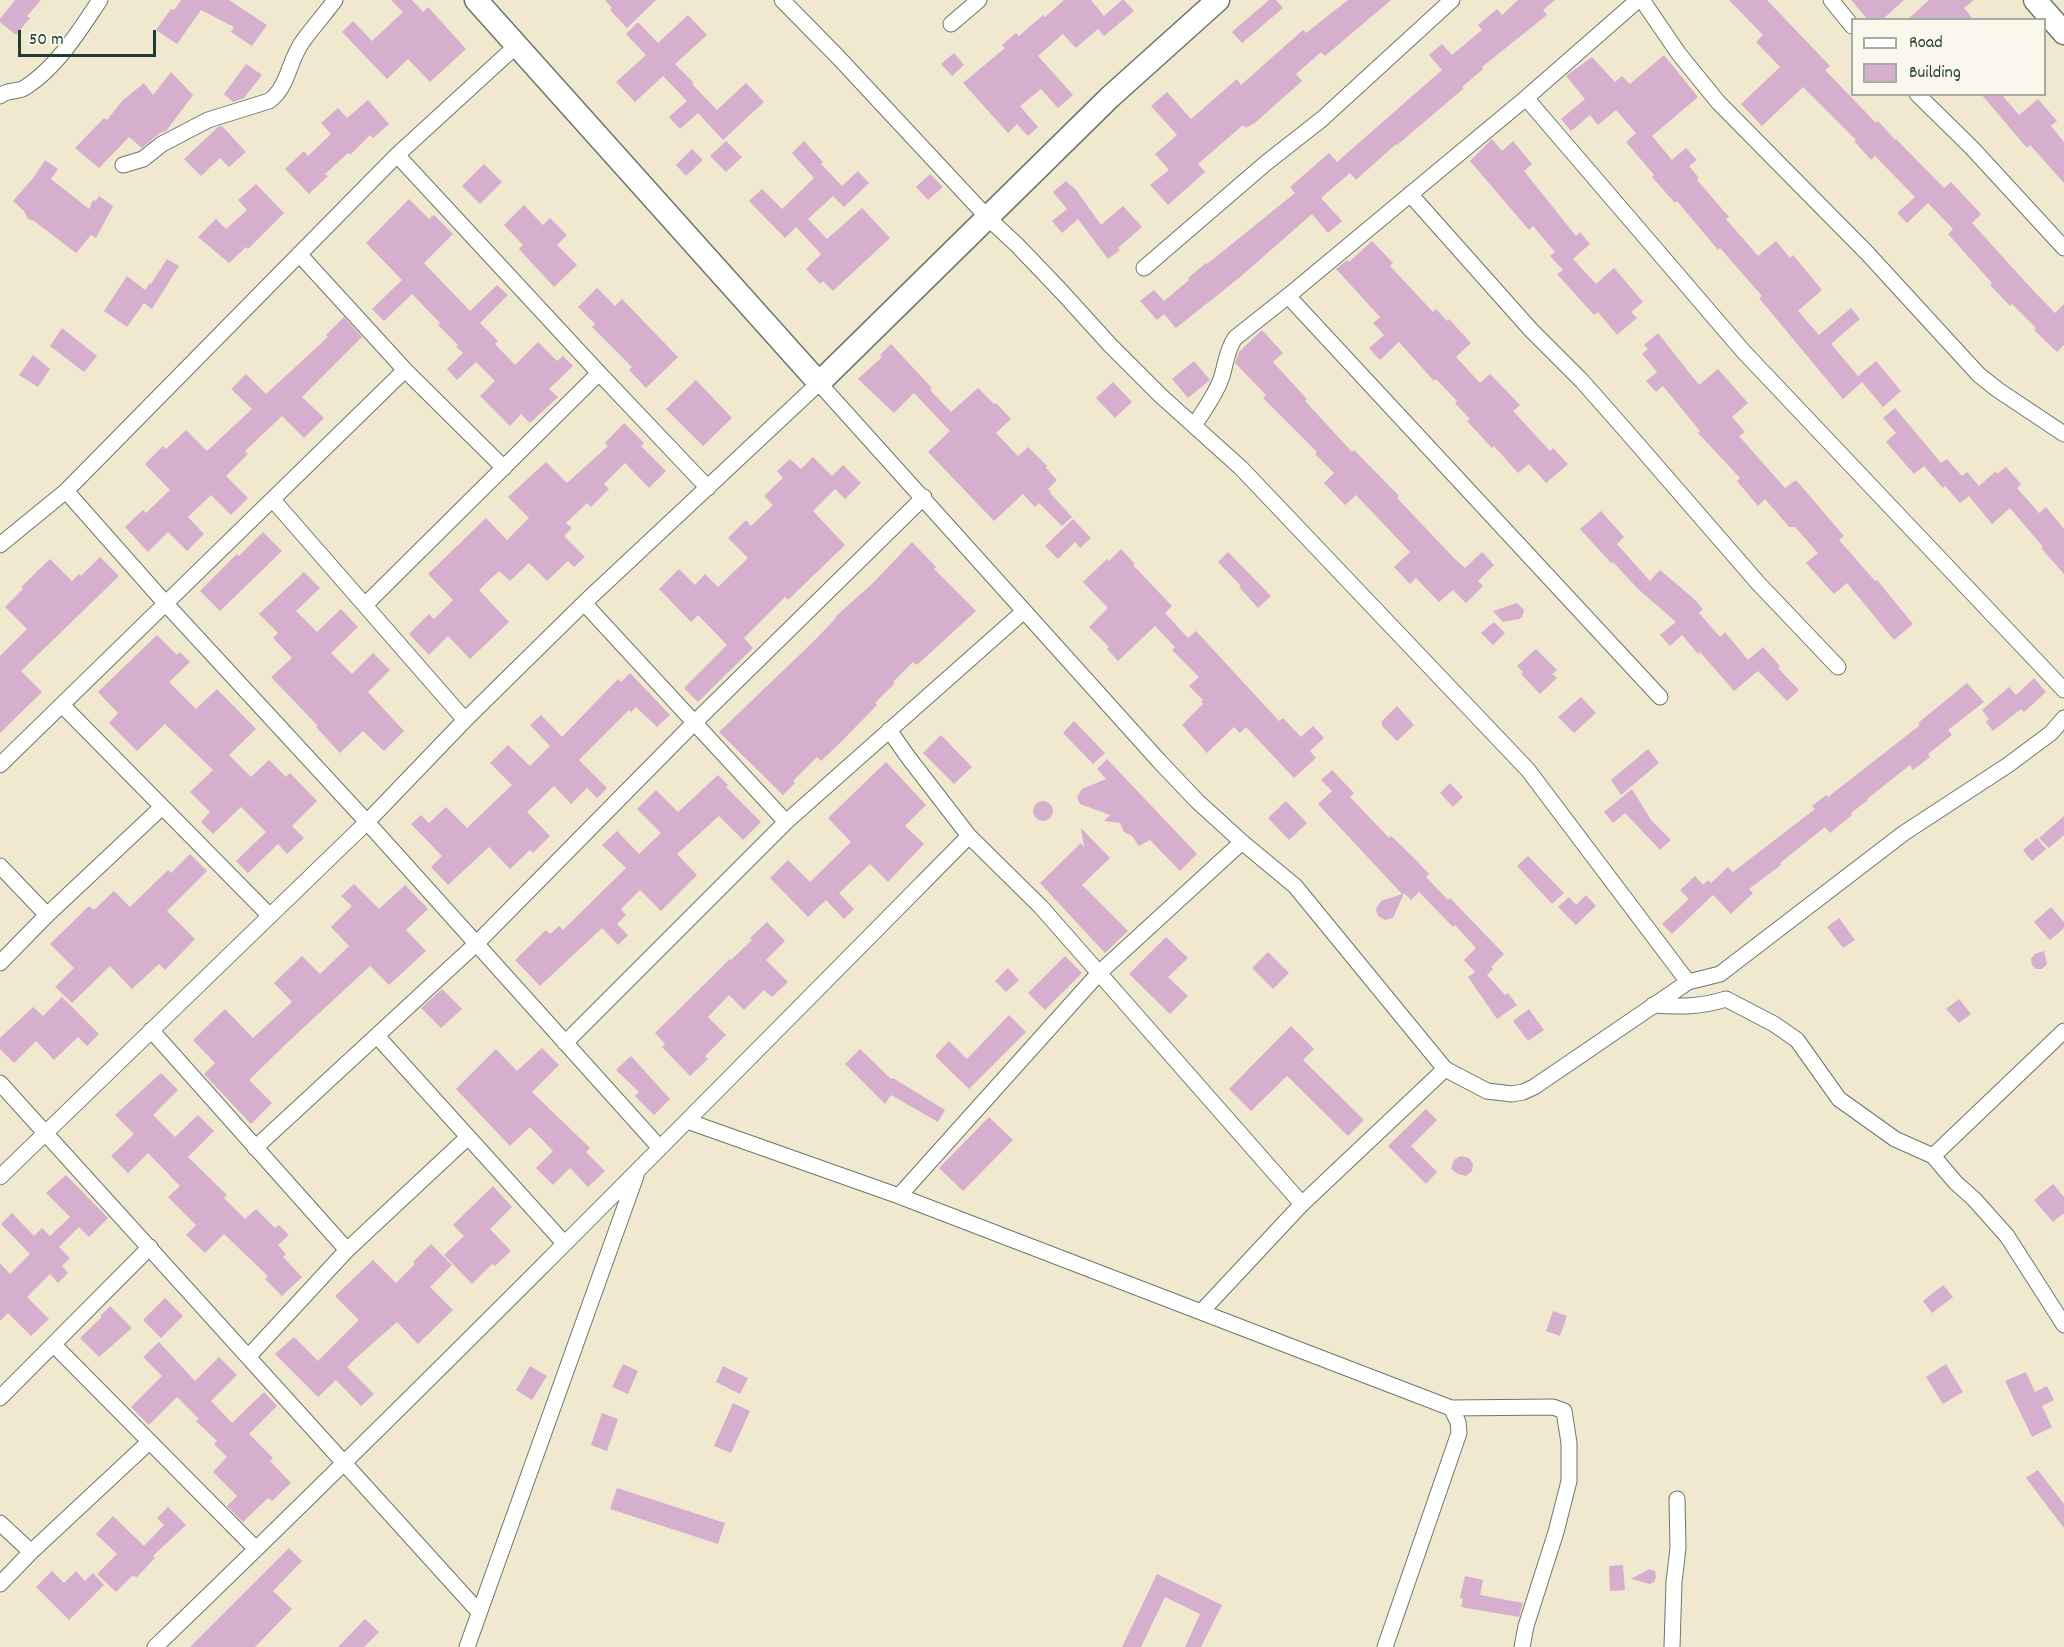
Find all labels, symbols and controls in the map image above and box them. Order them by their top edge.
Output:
scale bar [21,18,159,56]
legend [1851,18,2046,96]
text: 50 m [29,28,64,53]
text: Road [1909,31,1943,56]
text: Building [1909,61,1961,86]

